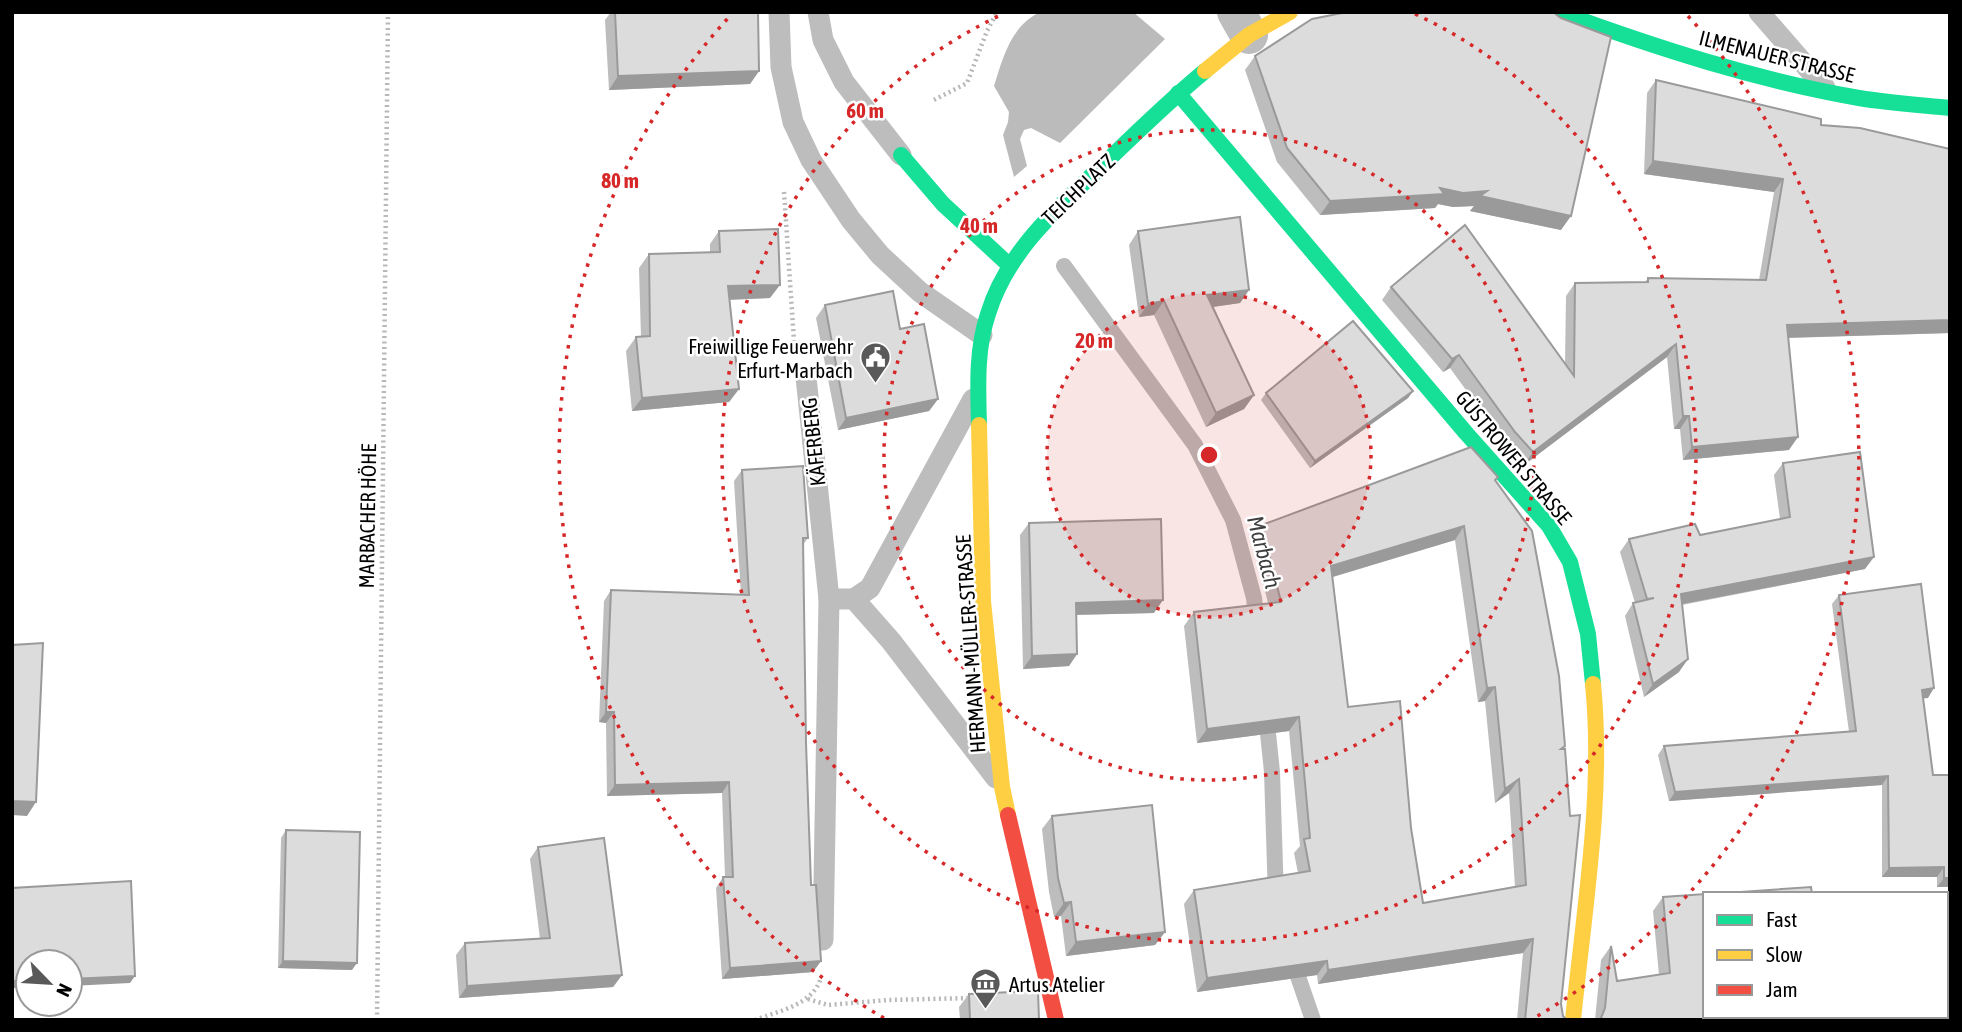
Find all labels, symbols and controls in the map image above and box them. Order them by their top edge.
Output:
street label: ILMENAUER STRASSE [1697,25,1857,87]
text: 60 m [846,98,884,122]
street label: TEICHPLATZ [1037,149,1119,229]
text: 80 m [601,168,639,192]
text: 40 m [959,213,998,237]
text: 20 m [1075,328,1113,352]
place label: Freiwillige Feuerwehr Erfurt-Marbach [688,334,854,382]
public building icon: Freiwillige Feuerwehr Erfurt-Marbach [859,341,893,385]
street label: GÜSTROWER STRASSE [1451,385,1577,529]
street label: KÄFERBERG [796,397,830,487]
street label: MARBACHER HÖHE [354,443,380,589]
centre of rings [1197,443,1221,467]
water label: Marbach [1242,513,1286,591]
street label: HERMANN-MÜLLER-STRASSE [950,534,990,754]
legend [1703,892,1948,1018]
text: Fast [1766,907,1797,931]
text: Slow [1766,942,1803,966]
north arrow [14,948,84,1018]
museum icon: Artus.Atelier [969,967,1003,1011]
place label: Artus.Atelier [1009,972,1105,996]
text: Jam [1766,977,1798,1001]
text: N [52,980,77,1000]

